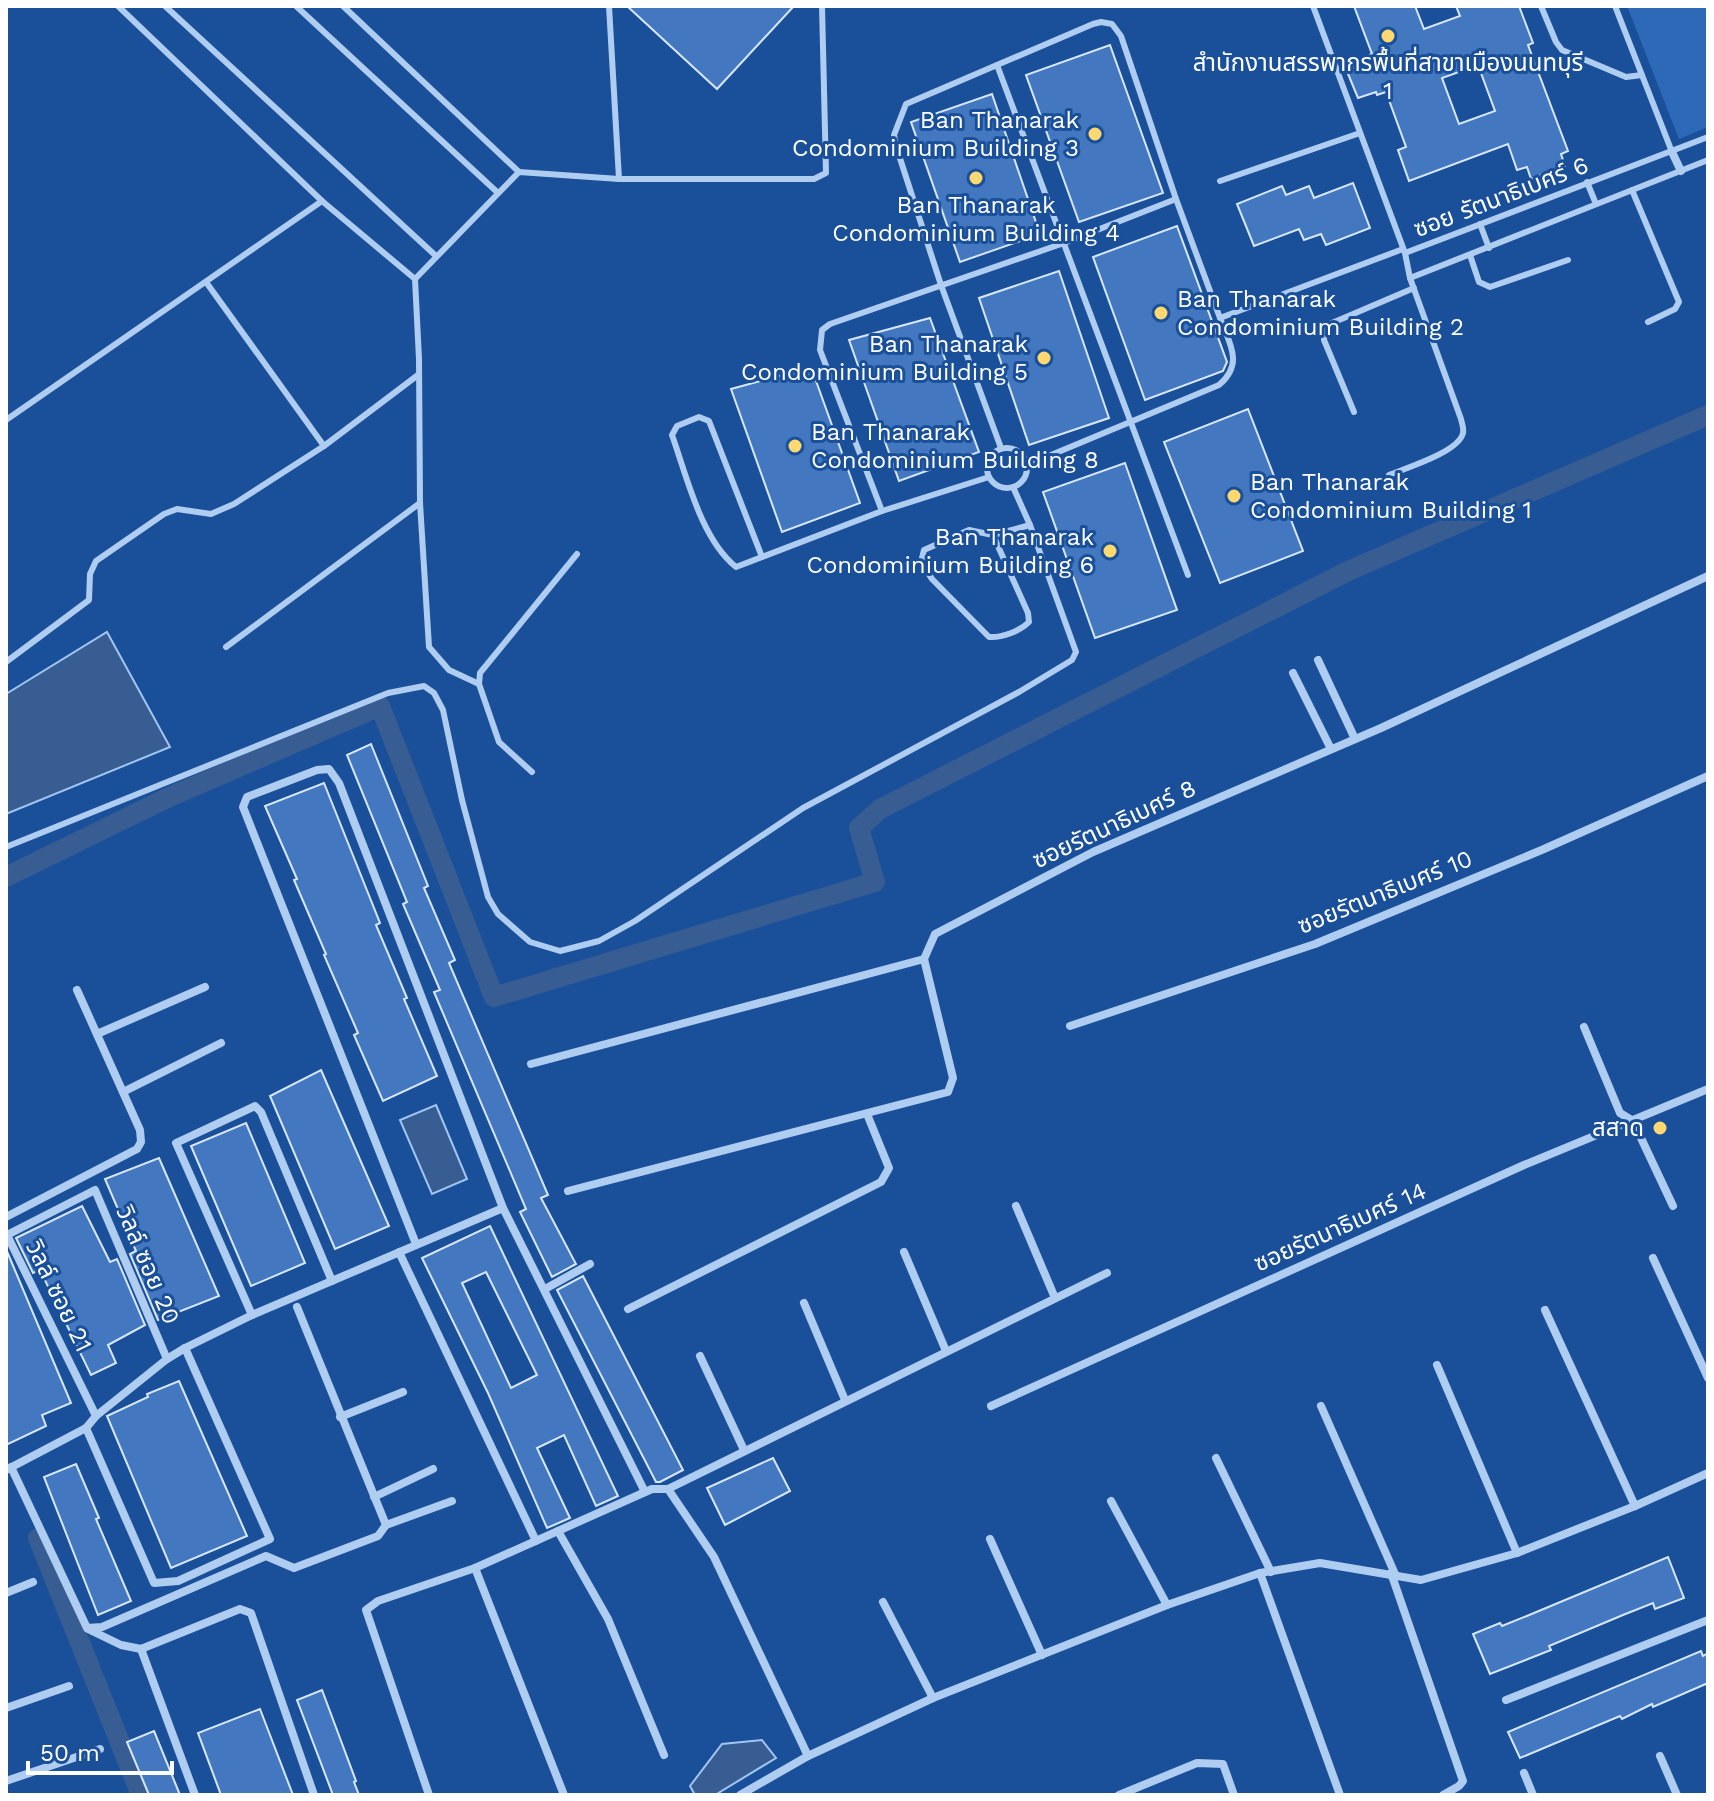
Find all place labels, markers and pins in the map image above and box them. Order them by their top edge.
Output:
marker: สำนักงานสรรพากรพื้นที่สาขาเมืองนนทบุรี 1 [1379,27,1397,45]
place label: สำนักงานสรรพากรพื้นที่สาขาเมืองนนทบุรี 1 [1193,46,1583,105]
place label: Ban Thanarak Condominium Building 3 [792,106,1079,162]
marker: Ban Thanarak Condominium Building 3 [1086,125,1104,143]
marker: Ban Thanarak Condominium Building 4 [967,169,985,187]
place label: Ban Thanarak Condominium Building 4 [832,191,1120,247]
place label: Ban Thanarak Condominium Building 2 [1177,285,1464,341]
marker: Ban Thanarak Condominium Building 2 [1152,304,1170,322]
place label: Ban Thanarak Condominium Building 5 [741,330,1028,386]
marker: Ban Thanarak Condominium Building 5 [1035,349,1053,367]
place label: Ban Thanarak Condominium Building 8 [811,418,1099,474]
marker: Ban Thanarak Condominium Building 8 [786,437,804,455]
place label: Ban Thanarak Condominium Building 1 [1250,468,1532,524]
marker: Ban Thanarak Condominium Building 1 [1225,487,1243,505]
place label: Ban Thanarak Condominium Building 6 [806,523,1094,579]
marker: Ban Thanarak Condominium Building 6 [1101,542,1119,560]
place label: สสาด [1592,1114,1644,1142]
marker: สสาด [1651,1119,1669,1137]

